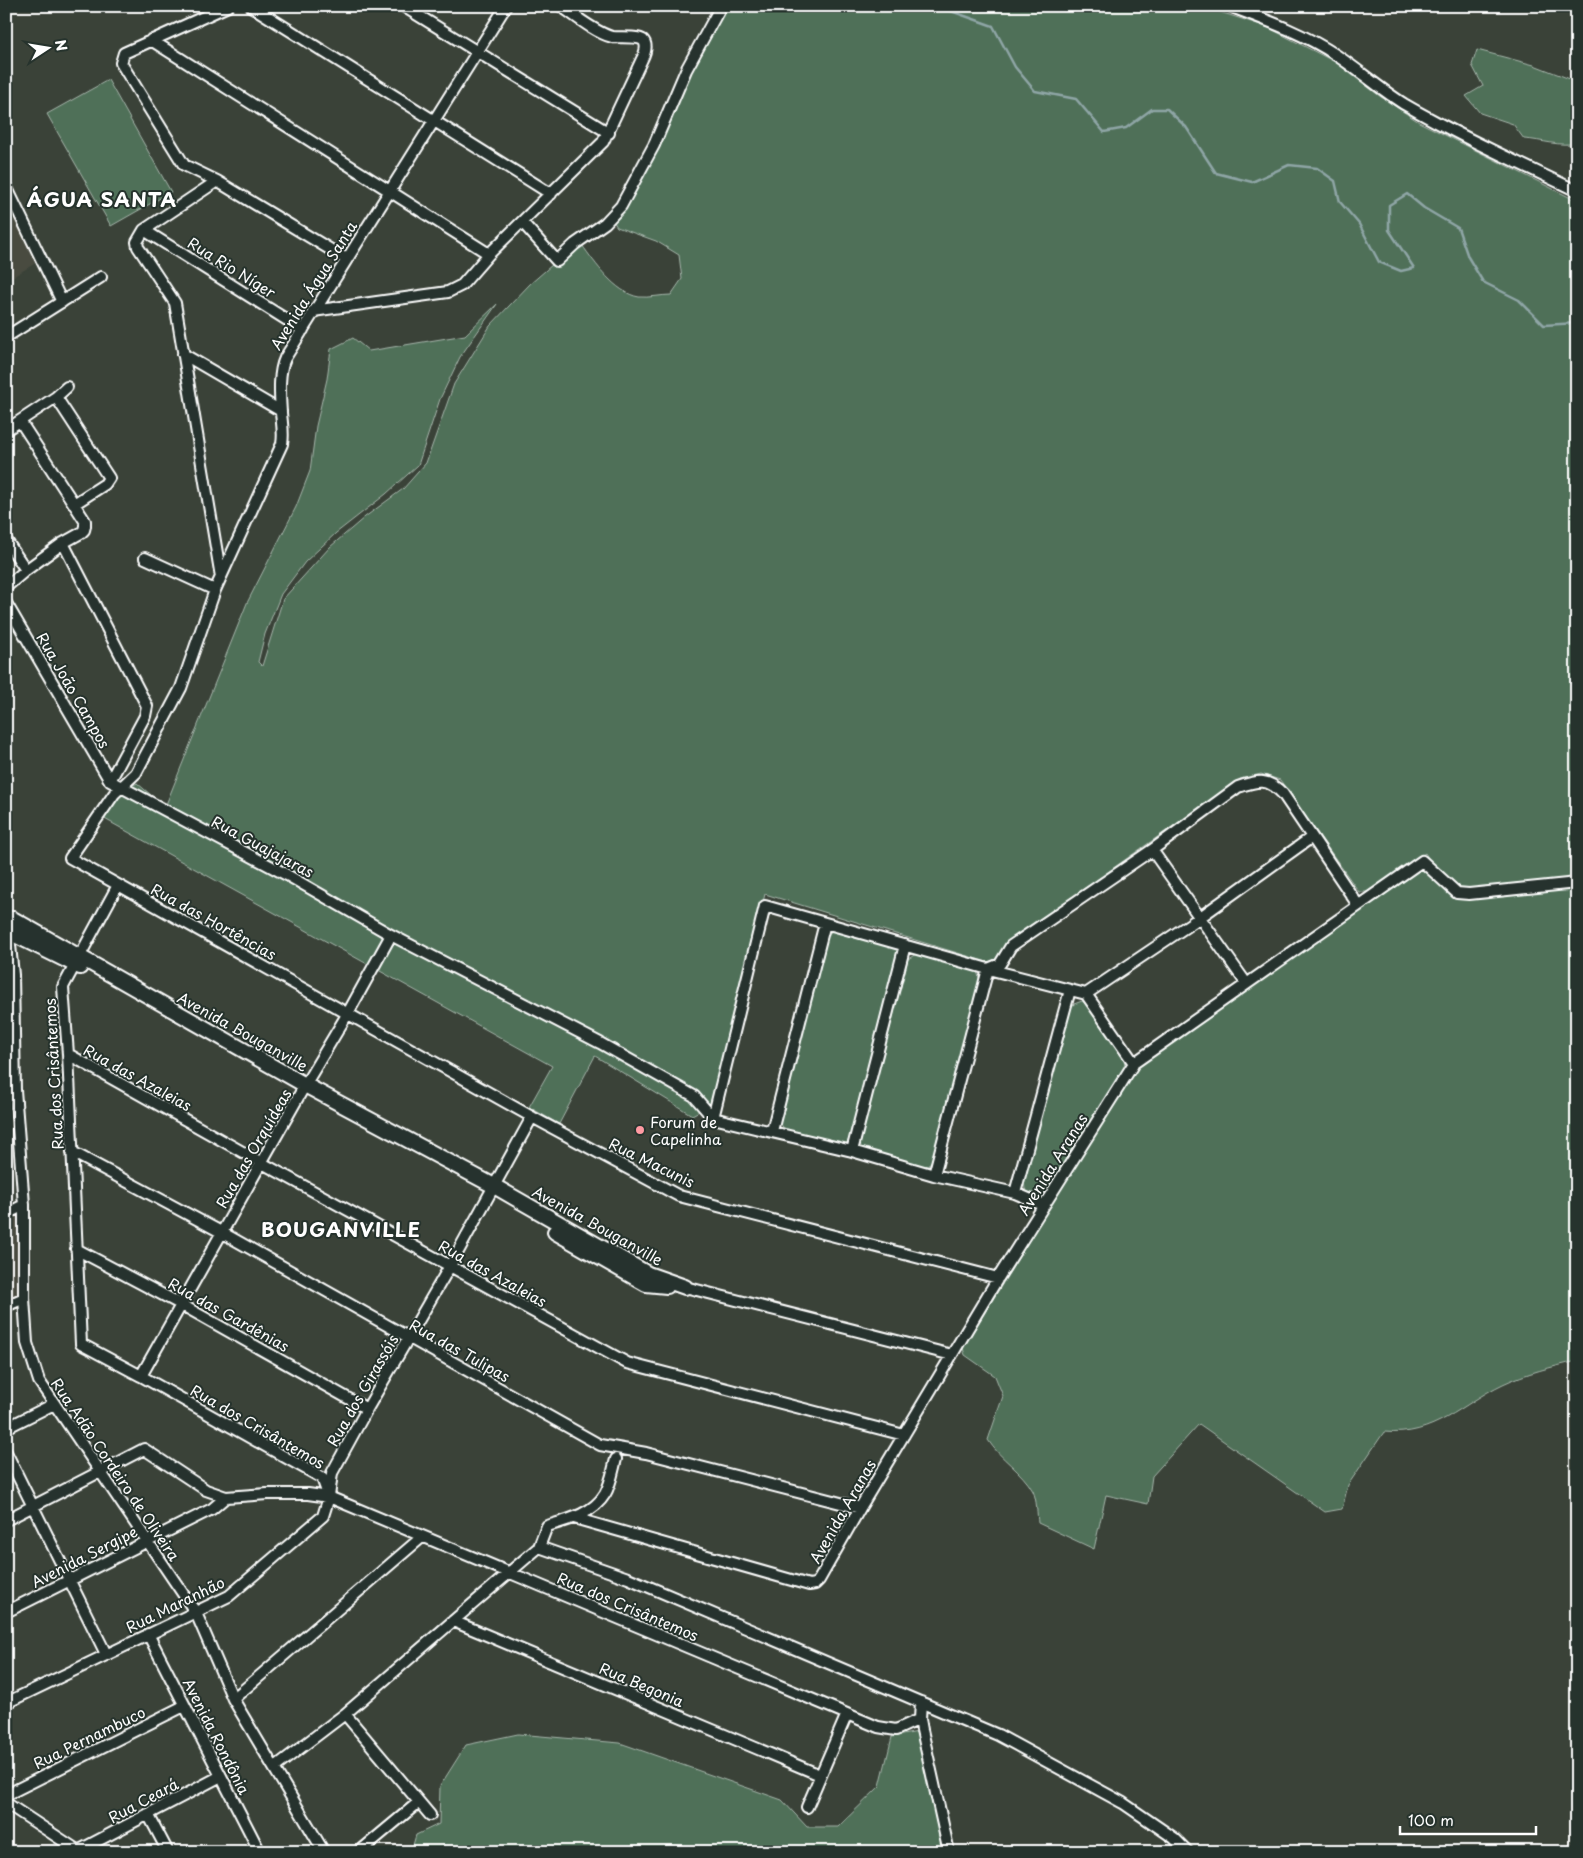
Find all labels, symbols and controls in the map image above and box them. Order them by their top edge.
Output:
north arrow [22,22,72,72]
text: N [50,38,73,53]
district label: ÁGUA SANTA [27,184,177,214]
street label: Avenida Água Santa [264,216,362,354]
street label: Rua Rio Níger [184,231,280,303]
street label: Rua João Campos [31,628,117,752]
street label: Rua Guajajaras [208,809,318,883]
street label: Rua das Hortências [147,877,281,965]
street label: Avenida Bouganville [174,986,312,1076]
street label: Rua dos Crisântemos [38,998,68,1150]
street label: Rua das Azaleias [80,1038,196,1116]
street label: Rua das Orquídeas [209,1084,297,1212]
street label: Avenida Aranas [1011,1108,1093,1219]
place label: Forum de Capelinha [650,1110,722,1150]
marker: Forum de Capelinha [634,1124,646,1136]
street label: Rua Macunis [605,1131,699,1193]
street label: Avenida Bouganville [529,1180,667,1270]
district label: BOUGANVILLE [261,1214,421,1244]
street label: Rua das Azaleias [435,1234,551,1312]
street label: Rua das Gardênias [164,1271,294,1357]
street label: Rua das Tulipas [406,1313,515,1387]
street label: Rua dos Girassóis [321,1330,404,1450]
street label: Rua Adão Cordeiro de Oliveira [46,1373,186,1565]
street label: Rua dos Crisântemos [187,1378,329,1474]
street label: Avenida Aranas [803,1455,881,1567]
street label: Avenida Sergipe [27,1519,141,1593]
street label: Rua dos Crisântemos [554,1566,702,1646]
street label: Rua Maranhão [122,1570,228,1638]
street label: Rua Begonia [596,1656,689,1712]
street label: Avenida Rondônia [178,1674,257,1799]
street label: Rua Pernambuco [29,1700,149,1774]
street label: Rua Ceará [104,1772,183,1828]
scale bar [1400,1803,1537,1835]
text: 100 m [1408,1808,1454,1831]

